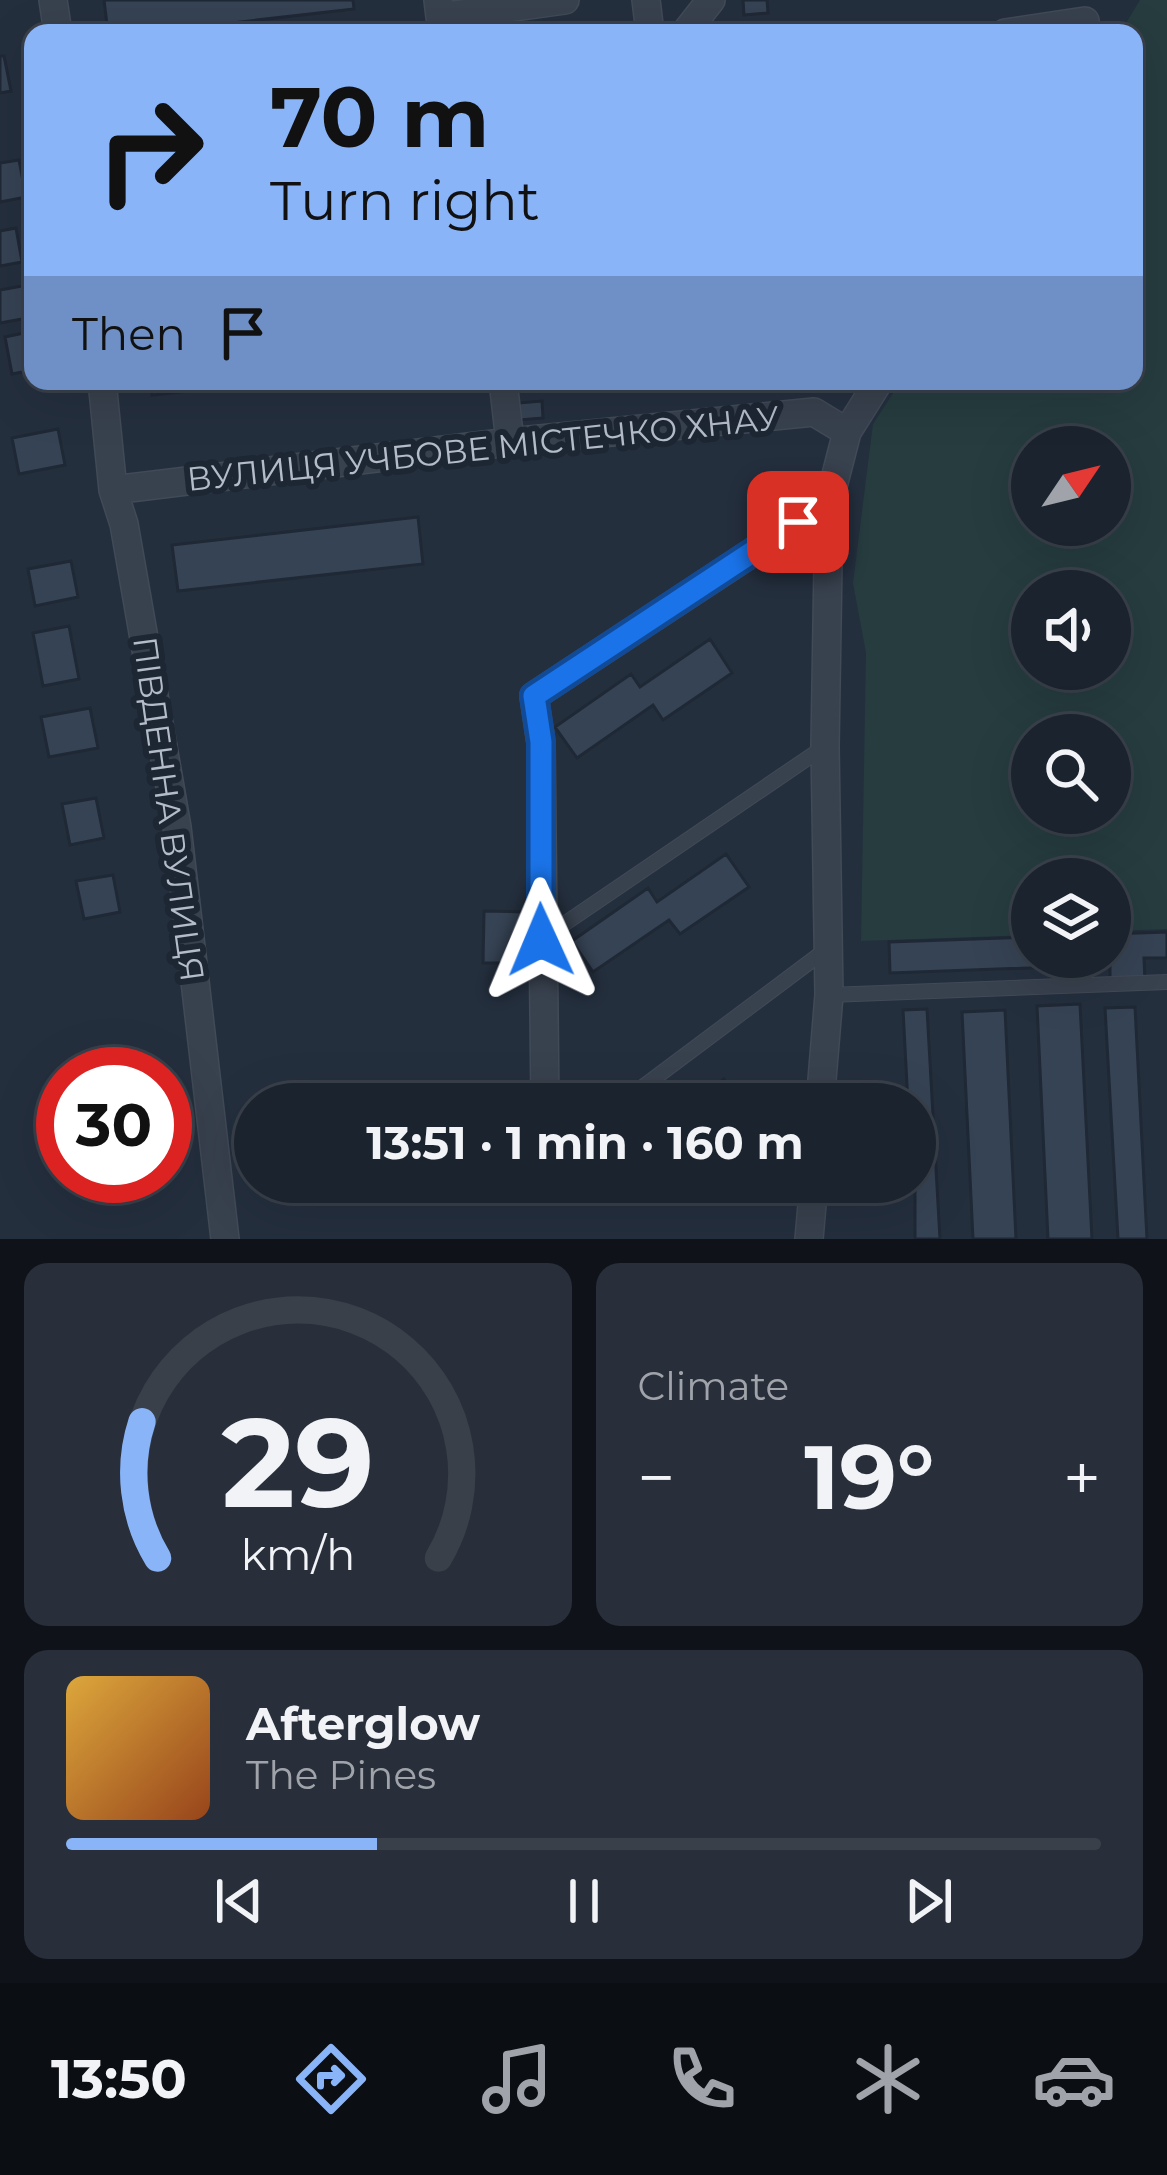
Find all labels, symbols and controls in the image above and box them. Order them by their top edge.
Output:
text: 70 m [270,66,489,168]
icon: right [72,72,228,228]
text: Turn right [270,168,540,234]
icon: arrive [210,300,276,366]
text: Then [72,306,186,361]
street label: ВУЛИЦЯ УЧБОВЕ МІСТЕЧКО ХНАУ [185,397,782,499]
north arrow [1011,426,1131,546]
map controls [1011,426,1131,978]
pin [747,471,849,573]
icon: arrive [765,489,831,555]
button: sound [1011,570,1131,690]
street label: ПІВДЕННА ВУЛИЦЯ [125,634,213,984]
button: search [1011,714,1131,834]
button: layers [1011,858,1131,978]
position arrow [478,877,604,1003]
speed limit sign: 30 [36,1047,192,1203]
text: 13:51 · 1 min · 160 m [366,1115,804,1170]
text: Climate [638,1362,789,1410]
text: 29 [221,1386,374,1538]
text: 19° [804,1422,934,1532]
text: − [638,1437,675,1518]
text: + [1063,1437,1101,1518]
text: km/h [241,1527,355,1580]
text: Afterglow [246,1696,480,1751]
text: The Pines [246,1751,436,1799]
icon: previous [206,1868,272,1934]
icon: pause [551,1868,617,1934]
icon: next [896,1868,962,1934]
icon: directions [289,2037,373,2121]
icon: music [475,2037,559,2121]
icon: phone [660,2037,744,2121]
icon: climate [846,2037,930,2121]
icon: car [1032,2037,1116,2121]
text: 13:50 [51,2046,187,2112]

